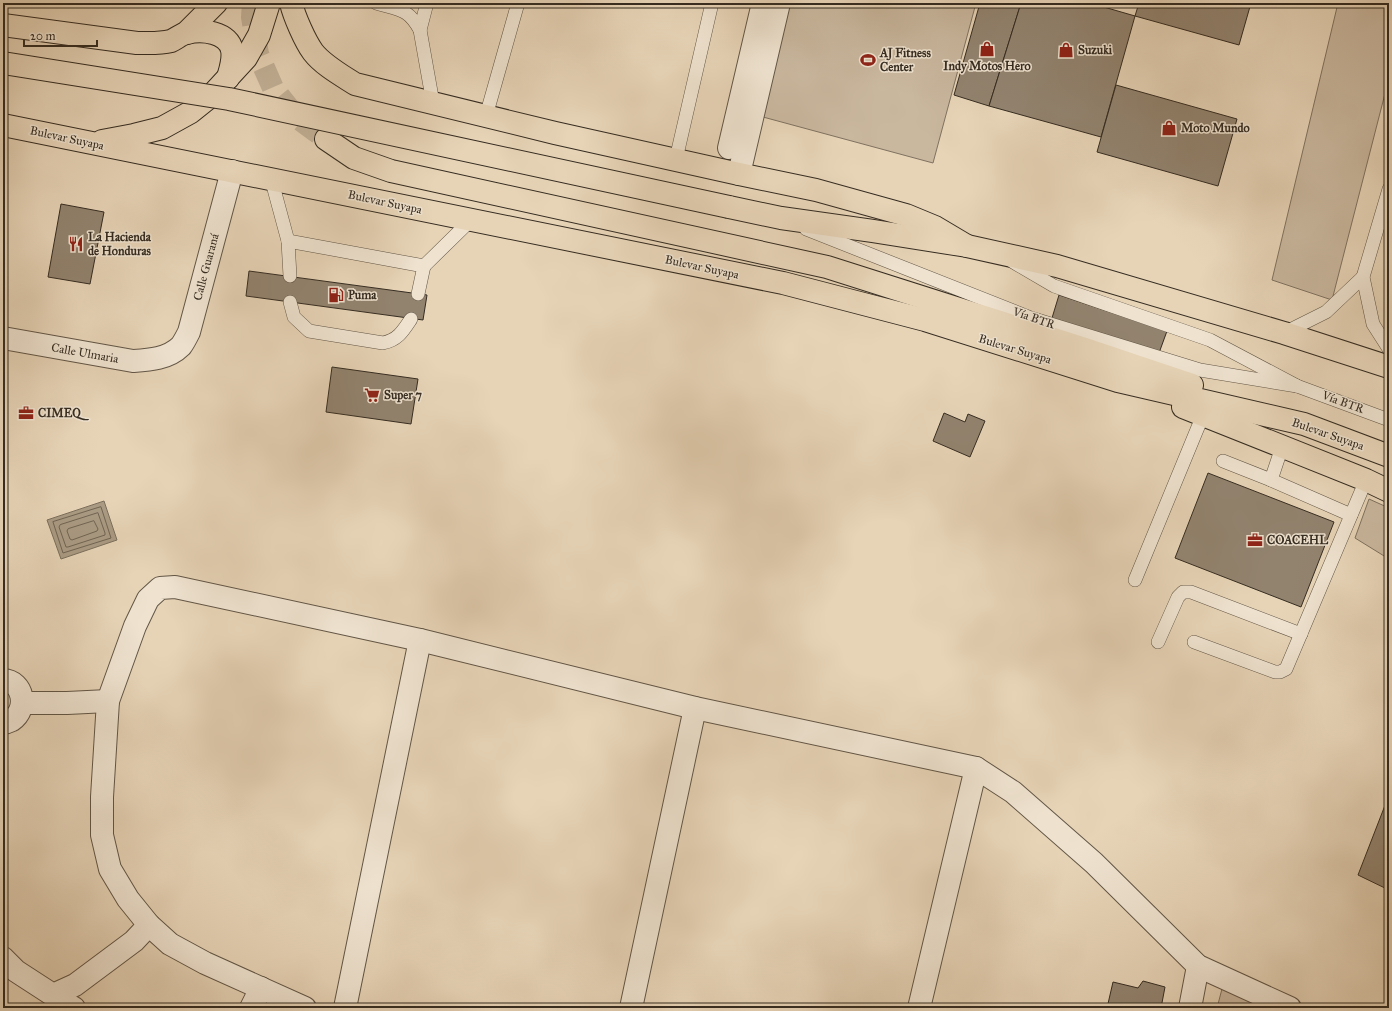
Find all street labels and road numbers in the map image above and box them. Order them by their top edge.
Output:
street label: Bulevar Suyapa [29,123,106,153]
street label: Bulevar Suyapa [347,187,424,217]
street label: Calle Guaraná [190,231,222,302]
street label: Bulevar Suyapa [664,252,741,282]
street label: Vía BTR [1010,304,1057,332]
street label: Bulevar Suyapa [977,331,1054,367]
street label: Calle Ulmaria [50,340,121,366]
street label: Vía BTR [1319,388,1366,416]
street label: Bulevar Suyapa [1290,415,1367,453]

